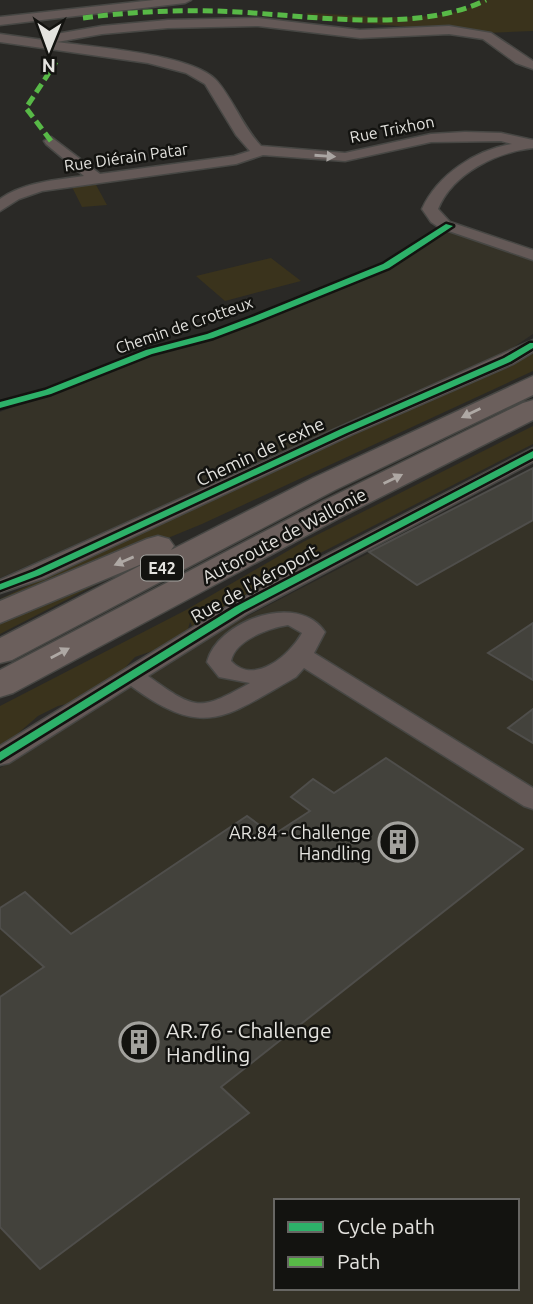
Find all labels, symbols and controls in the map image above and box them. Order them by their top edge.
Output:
north arrow [14,14,84,84]
text: N [41,55,56,77]
street label: Rue Trixhon [348,112,436,146]
street label: Rue Diérain Patar [63,139,189,175]
one-way arrow [315,151,337,162]
street label: Chemin de Crotteux [113,293,255,357]
one-way arrow [461,408,481,419]
street label: Chemin de Fexhe [193,413,327,489]
one-way arrow [383,473,403,484]
street label: Autoroute de Wallonie [199,483,369,587]
street label: Rue de l'Aéroport [187,540,321,626]
one-way arrow [113,555,134,566]
road number: E42 [141,555,183,580]
one-way arrow [50,648,70,659]
building icon: AR.84 - Challenge Handling [377,821,419,863]
place label: AR.84 - Challenge Handling [229,822,371,863]
place label: AR.76 - Challenge Handling [166,1018,332,1066]
building icon: AR.76 - Challenge Handling [118,1021,160,1063]
legend [274,1199,519,1290]
text: Cycle path [337,1214,435,1238]
text: Path [337,1249,380,1273]

